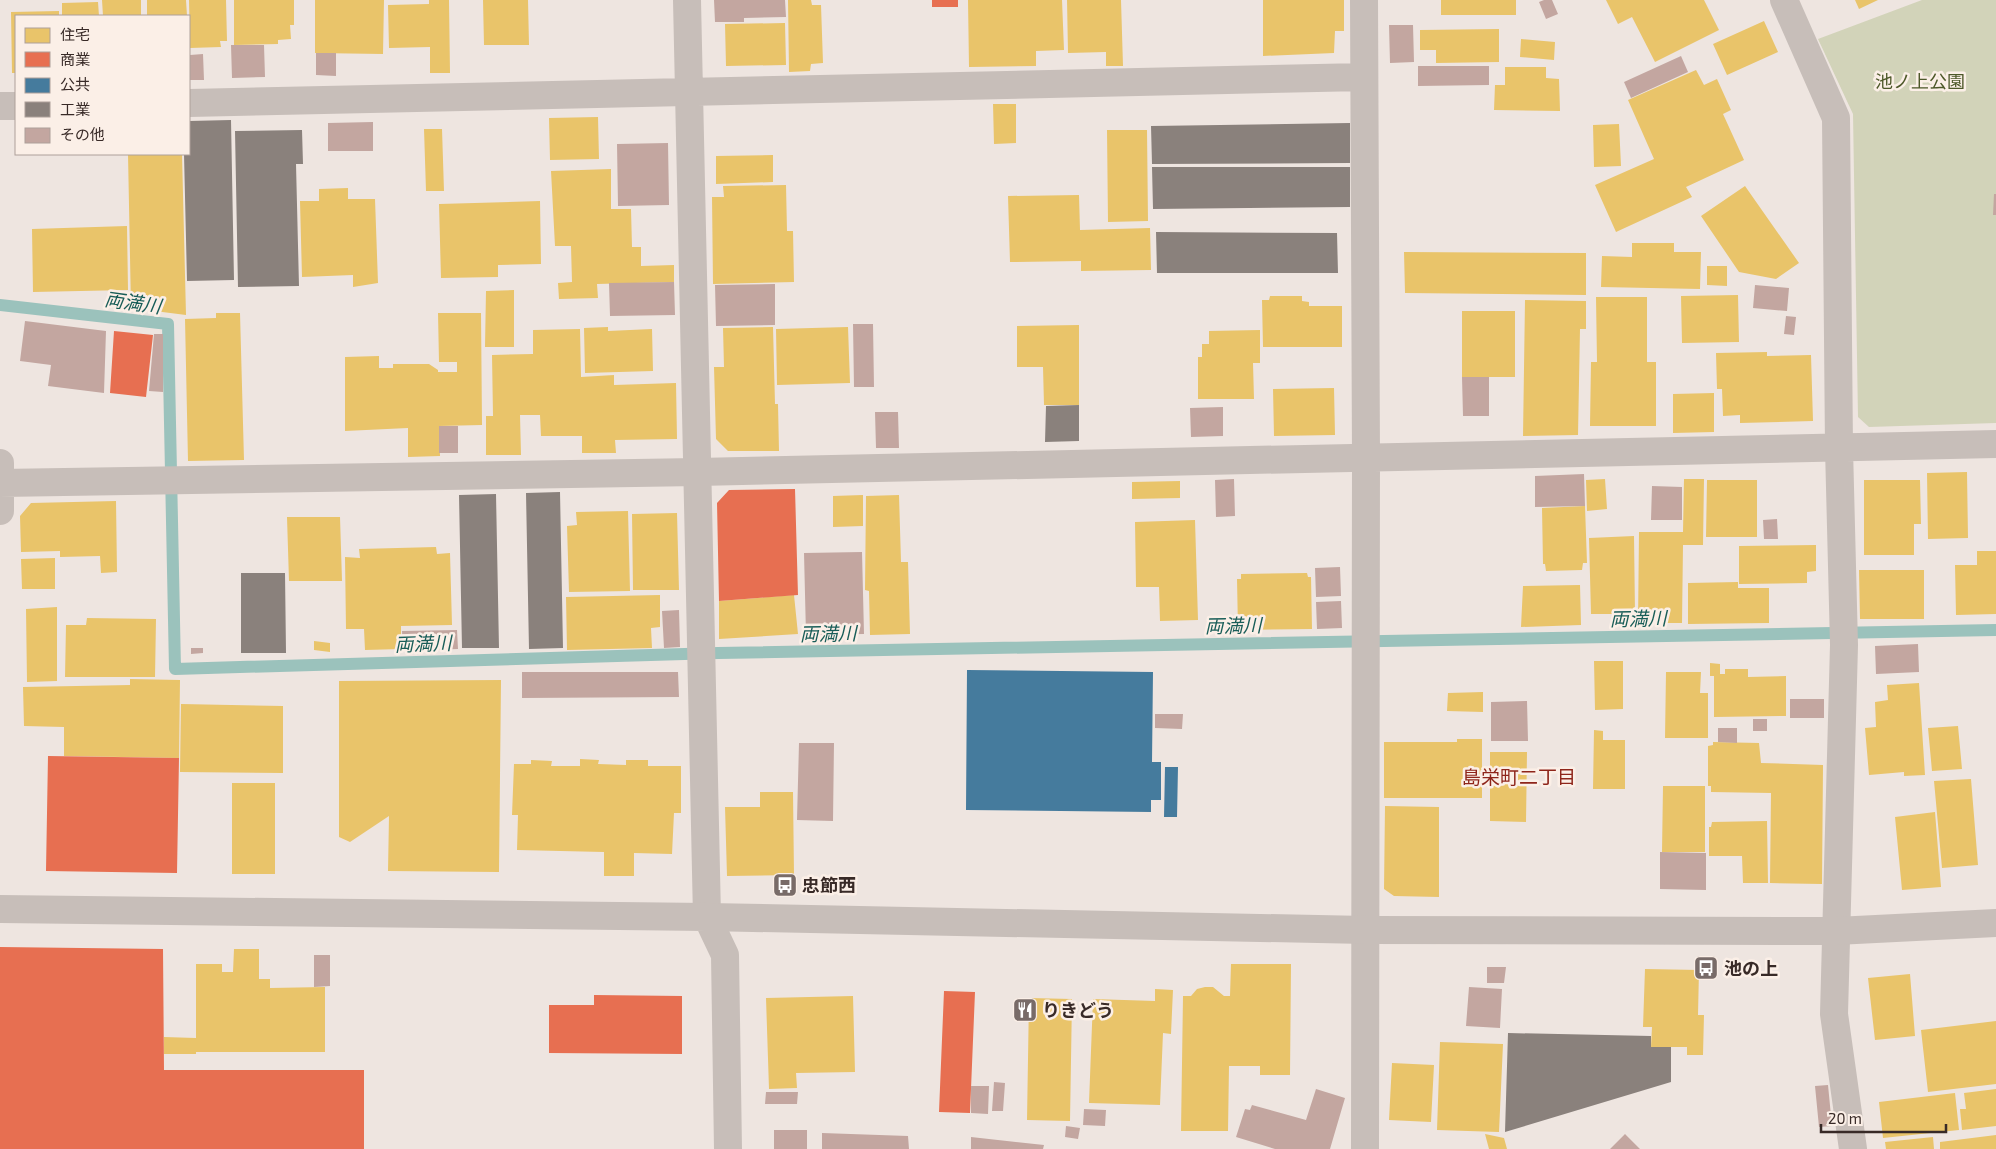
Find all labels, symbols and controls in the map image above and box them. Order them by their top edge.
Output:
legend [15,15,190,155]
text: 住宅 [60,25,90,43]
text: 商業 [60,50,90,68]
park label: 池ノ上公園 [1875,70,1965,92]
text: 公共 [60,75,90,93]
text: 工業 [60,100,90,118]
text: その他 [60,125,105,143]
water label: 両満川 [103,287,165,318]
water label: 両満川 [1609,606,1669,630]
water label: 両満川 [1204,613,1264,637]
water label: 両満川 [799,621,859,645]
water label: 両満川 [394,630,454,655]
district label: 島栄町二丁目 [1462,765,1576,788]
bus stop icon: 忠節西 [772,872,798,898]
place label: 忠節西 [802,874,856,896]
bus stop icon: 池の上 [1693,955,1719,981]
place label: 池の上 [1724,957,1778,979]
restaurant icon: りきどう [1012,997,1038,1023]
place label: りきどう [1042,999,1114,1021]
scale bar [1821,1102,1946,1134]
text: 20 m [1828,1109,1862,1127]

